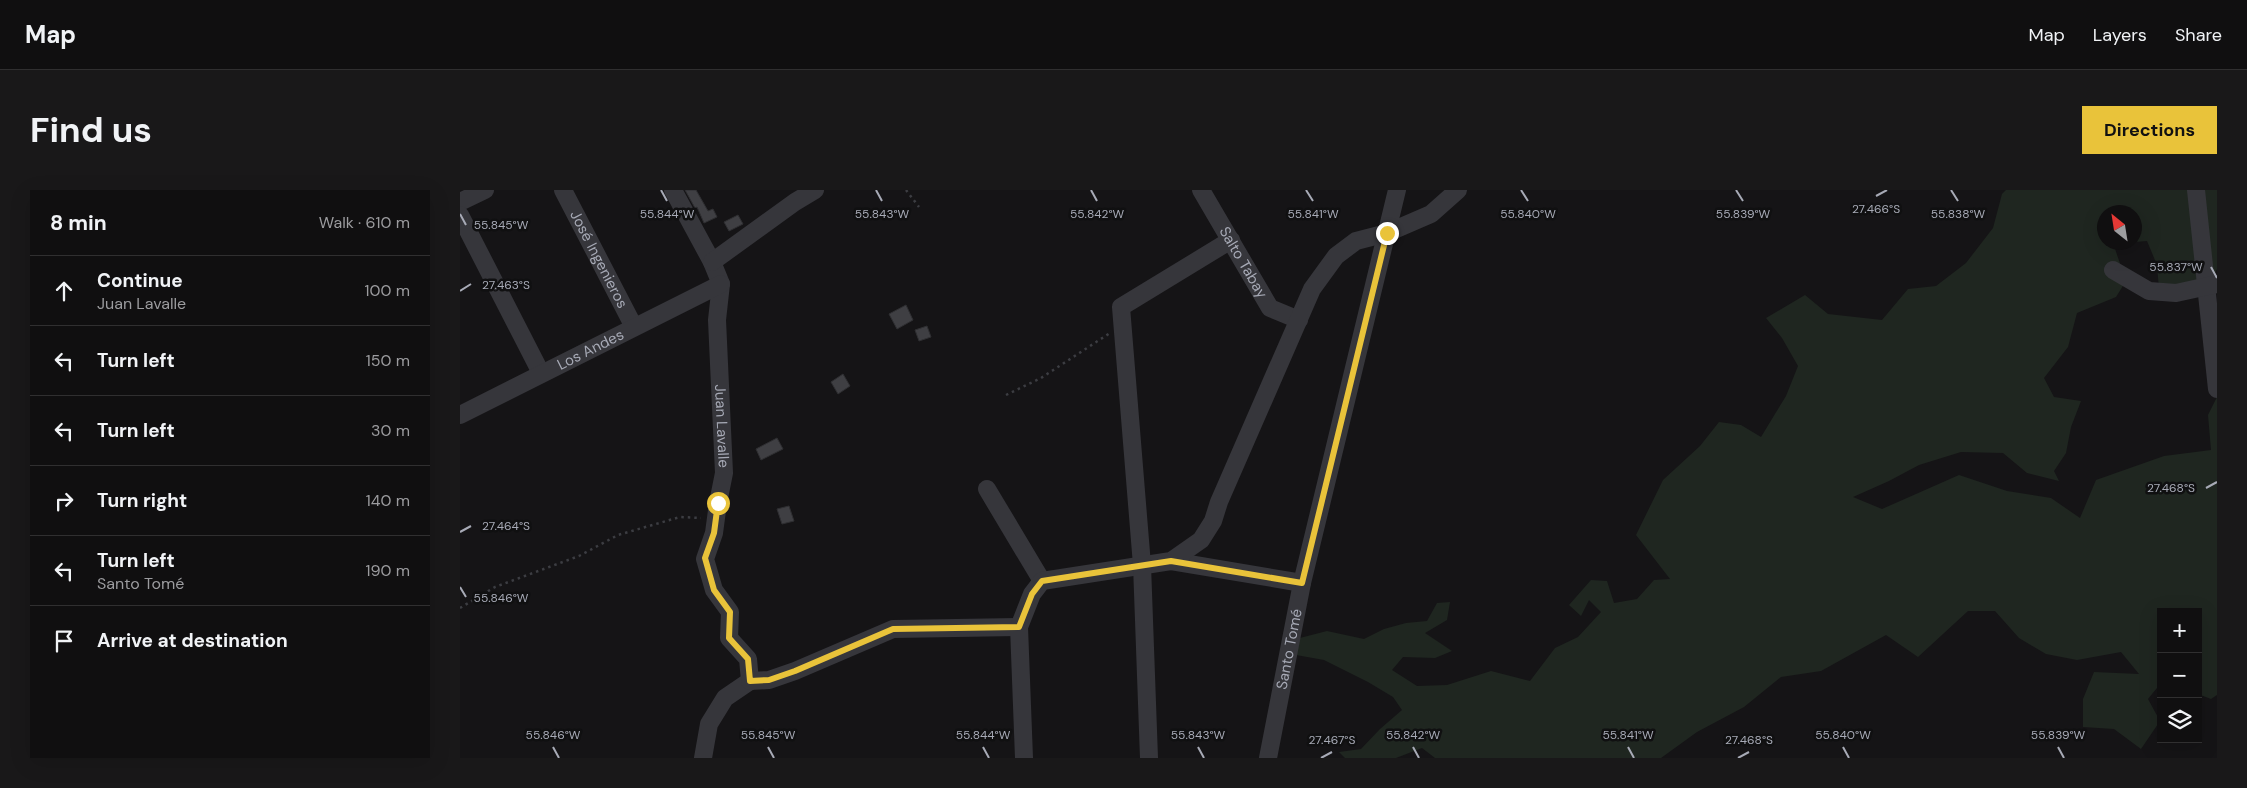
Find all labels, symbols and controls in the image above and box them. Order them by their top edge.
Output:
text: Map [25,19,76,50]
text: Map [2029,23,2065,47]
text: Layers [2093,23,2147,47]
text: Share [2175,23,2222,47]
button: Directions [2082,106,2217,154]
text: Find us [30,107,152,153]
text: 27.466°S [1852,201,1900,217]
north arrow [2097,205,2142,250]
text: 55.844°W [640,206,695,222]
text: 55.843°W [855,206,910,222]
text: 55.842°W [1070,206,1124,222]
text: 55.841°W [1287,206,1339,222]
text: 55.840°W [1500,206,1556,222]
text: 55.839°W [1716,206,1771,222]
text: 55.838°W [1931,206,1986,222]
street label: José Ingenieros [565,207,633,312]
text: 8 min [50,209,107,237]
text: Walk · 610 m [319,212,410,233]
text: 55.845°W [474,217,529,233]
route end [1376,222,1399,245]
street label: Salto Tabay [1215,223,1273,303]
text: 55.837°W [2149,259,2203,275]
text: Continue [97,268,183,293]
icon: ahead [50,277,78,305]
text: 27.463°S [482,277,530,293]
text: 100 m [365,280,410,301]
text: Juan Lavalle [97,293,186,314]
street label: Los Andes [554,324,627,375]
icon: left [50,347,78,375]
text: Turn left [97,348,175,373]
text: 150 m [366,350,410,371]
street label: Juan Lavalle [710,384,734,468]
icon: left [50,417,78,445]
text: Turn left [97,418,175,443]
text: 30 m [371,420,410,441]
text: 27.468°S [2147,480,2195,496]
icon: right [50,487,78,515]
text: Turn right [97,488,187,513]
text: 140 m [366,490,410,511]
route start [707,492,730,515]
text: 27.464°S [482,518,530,534]
text: Turn left [97,548,175,573]
icon: left [50,557,78,585]
text: 190 m [366,560,410,581]
text: Santo Tomé [97,573,184,594]
text: 55.846°W [474,590,529,606]
street label: Santo Tomé [1272,607,1307,691]
map controls [2157,608,2202,743]
button: + [2157,608,2202,653]
icon: arrive [50,627,78,655]
text: Arrive at destination [97,628,288,653]
button: − [2157,653,2202,698]
button: layers [2157,698,2202,743]
text: 55.846°W [526,727,581,743]
text: 55.845°W [741,727,796,743]
text: 55.844°W [956,727,1011,743]
text: 55.843°W [1171,727,1226,743]
text: 55.842°W [1386,727,1440,743]
text: 55.841°W [1602,727,1654,743]
text: 55.840°W [1815,727,1871,743]
text: 55.839°W [2031,727,2086,743]
text: 27.467°S [1309,732,1355,748]
text: 27.468°S [1725,732,1773,748]

